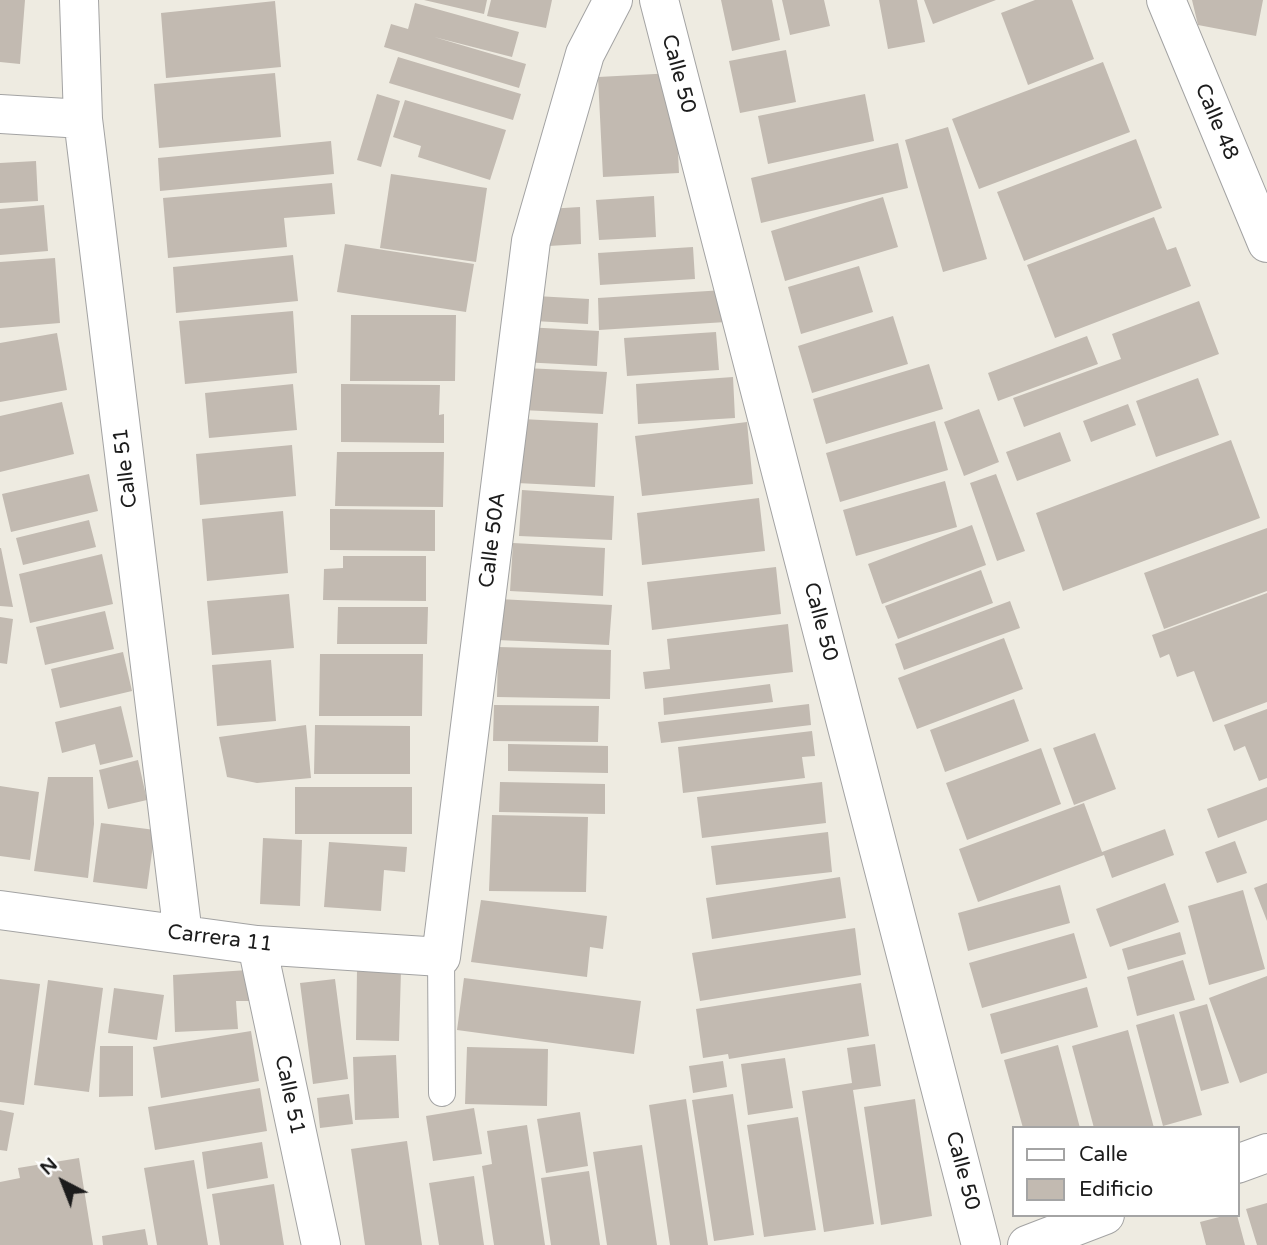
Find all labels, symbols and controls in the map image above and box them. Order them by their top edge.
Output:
street label: Calle 50 [655,32,701,116]
street label: Calle 48 [1189,80,1243,164]
street label: Calle 51 [109,426,143,510]
street label: Calle 50A [475,491,511,589]
street label: Calle 50 [797,580,843,664]
street label: Carrera 11 [166,920,274,958]
street label: Calle 51 [268,1053,310,1137]
legend [1012,1126,1239,1217]
street label: Calle 50 [939,1129,985,1213]
text: Calle [1079,1142,1128,1167]
north arrow [28,1147,98,1217]
text: N [36,1153,62,1180]
text: Edificio [1079,1177,1153,1202]

